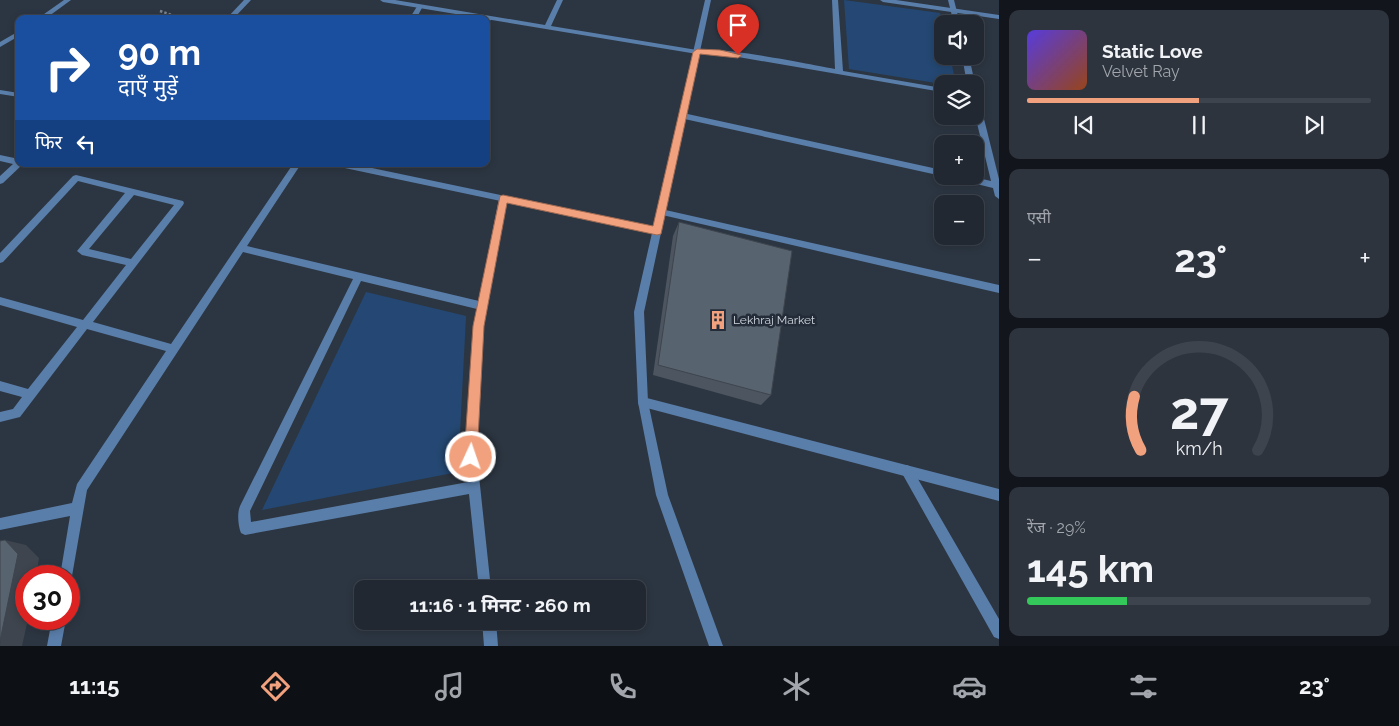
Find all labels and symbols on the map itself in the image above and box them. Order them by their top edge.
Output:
pin [717,4,759,55]
building icon: Lekhraj Market [707,309,729,331]
place label: Lekhraj Market [733,313,815,327]
position arrow [444,430,496,482]
speed limit sign: 30 [15,565,80,630]

